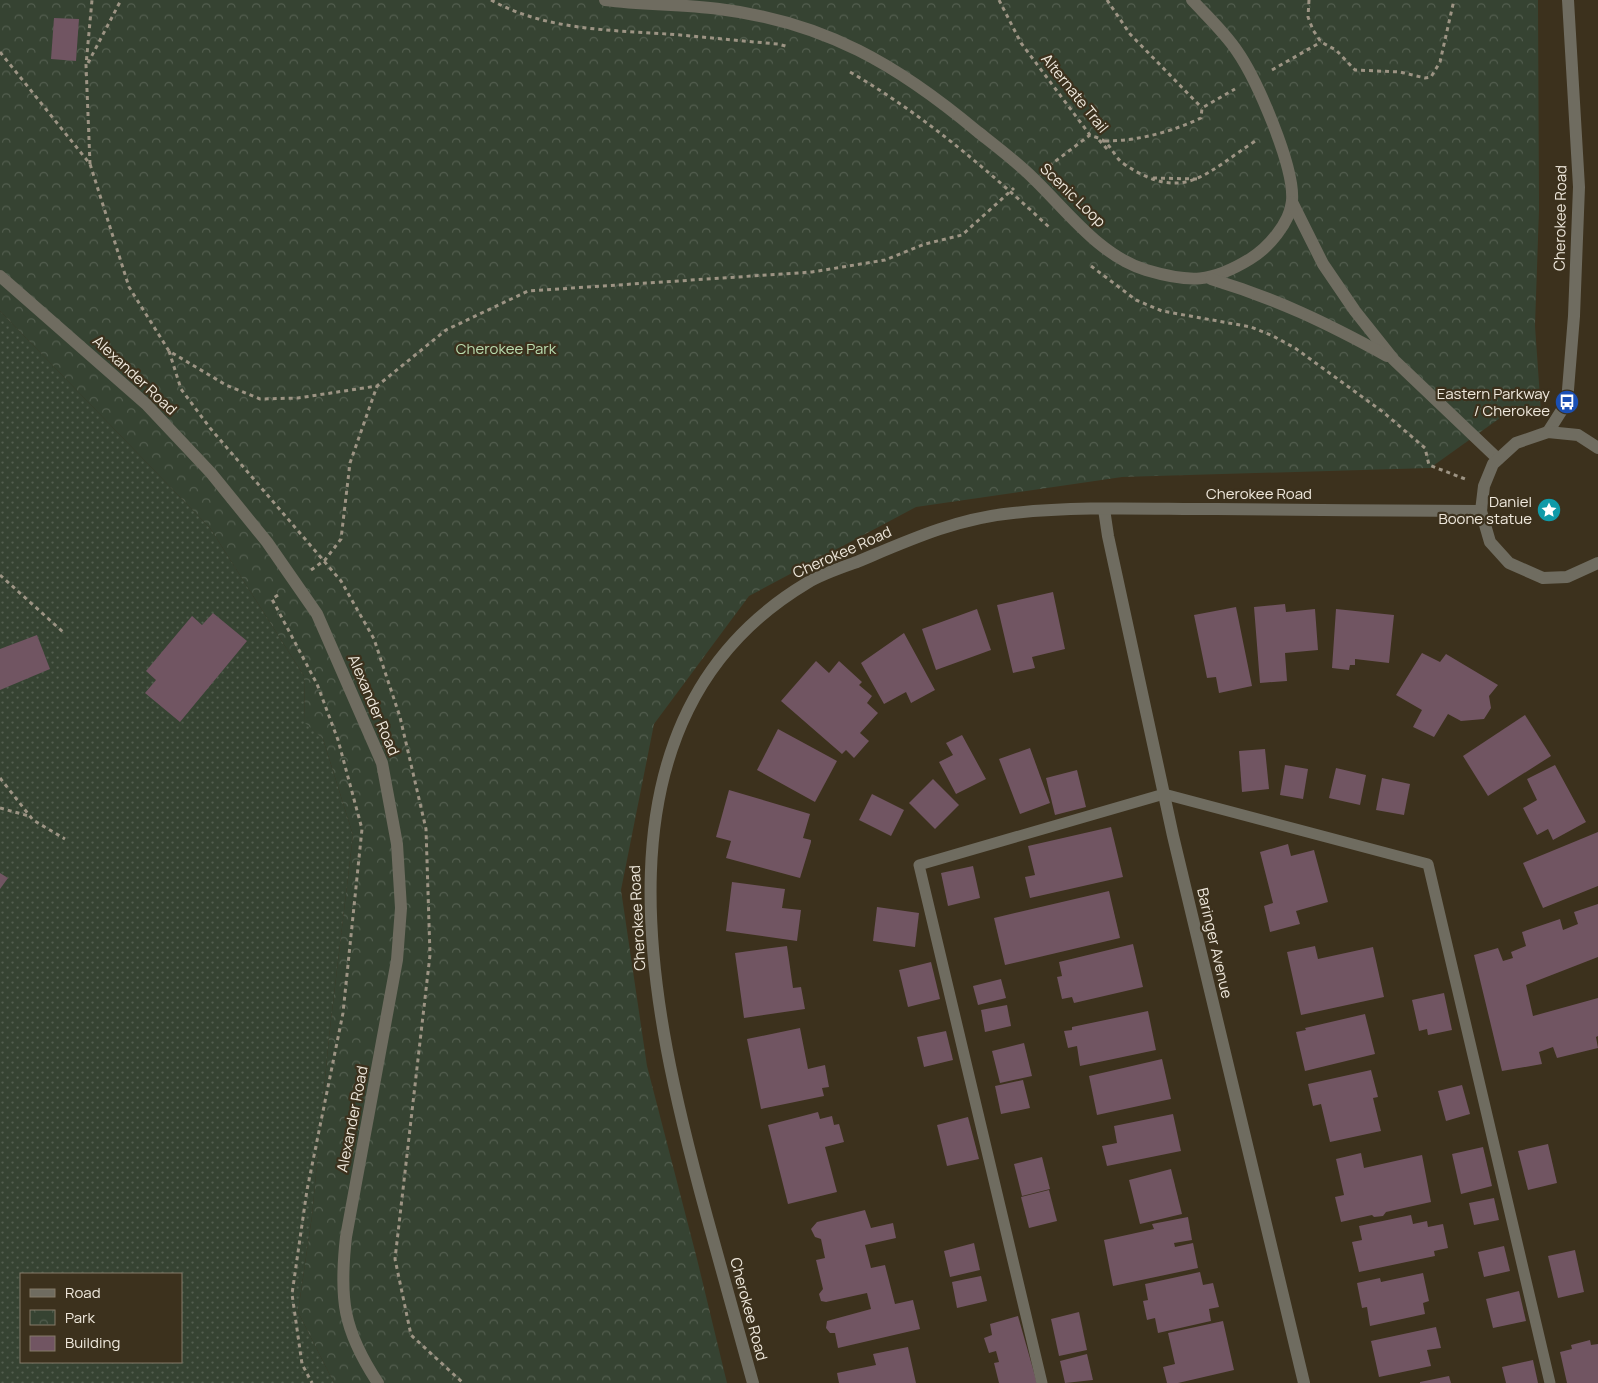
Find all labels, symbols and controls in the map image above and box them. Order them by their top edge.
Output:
street label: Alternate Trail [1037,49,1113,137]
street label: Scenic Loop [1036,158,1111,232]
street label: Cherokee Road [1549,165,1571,271]
street label: Alexander Road [88,331,182,419]
park label: Cherokee Park [456,338,557,359]
place label: Eastern Parkway / Cherokee [1437,383,1550,421]
bus stop icon: Eastern Parkway / Cherokee [1554,389,1580,415]
street label: Cherokee Road [1206,483,1312,504]
place label: Daniel Boone statue [1439,491,1532,529]
place icon: Daniel Boone statue [1536,497,1562,523]
street label: Cherokee Road [789,521,895,583]
street label: Alexander Road [343,651,405,759]
street label: Cherokee Road [624,865,650,971]
street label: Baringer Avenue [1192,886,1238,1001]
street label: Alexander Road [331,1064,373,1174]
street label: Cherokee Road [725,1255,773,1363]
legend [20,1273,182,1363]
text: Road [65,1282,101,1303]
text: Park [65,1307,95,1328]
text: Building [65,1332,120,1353]

